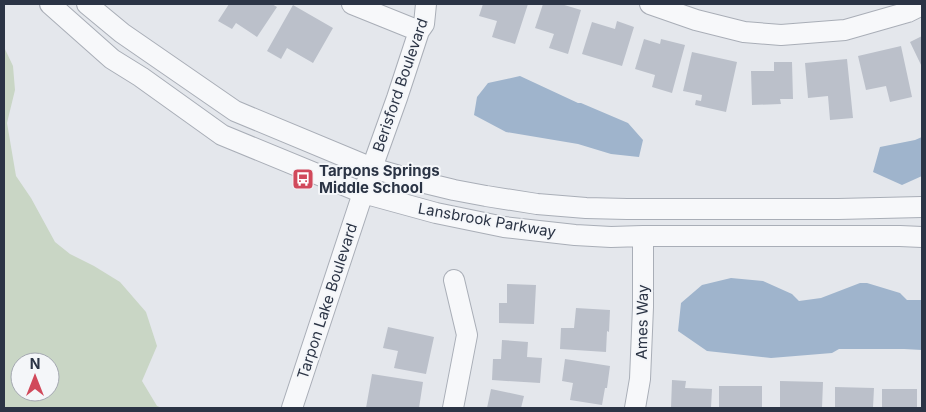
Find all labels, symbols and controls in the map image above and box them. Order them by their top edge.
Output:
street label: Berisford Boulevard [368,16,432,154]
place label: Tarpons Springs Middle School [319,161,440,197]
bus stop icon: Tarpons Springs Middle School [291,167,315,191]
street label: Lansbrook Parkway [417,199,558,242]
street label: Tarpon Lake Boulevard [293,221,361,381]
street label: Ames Way [632,284,652,360]
north arrow [10,352,60,402]
text: N [30,355,40,372]

